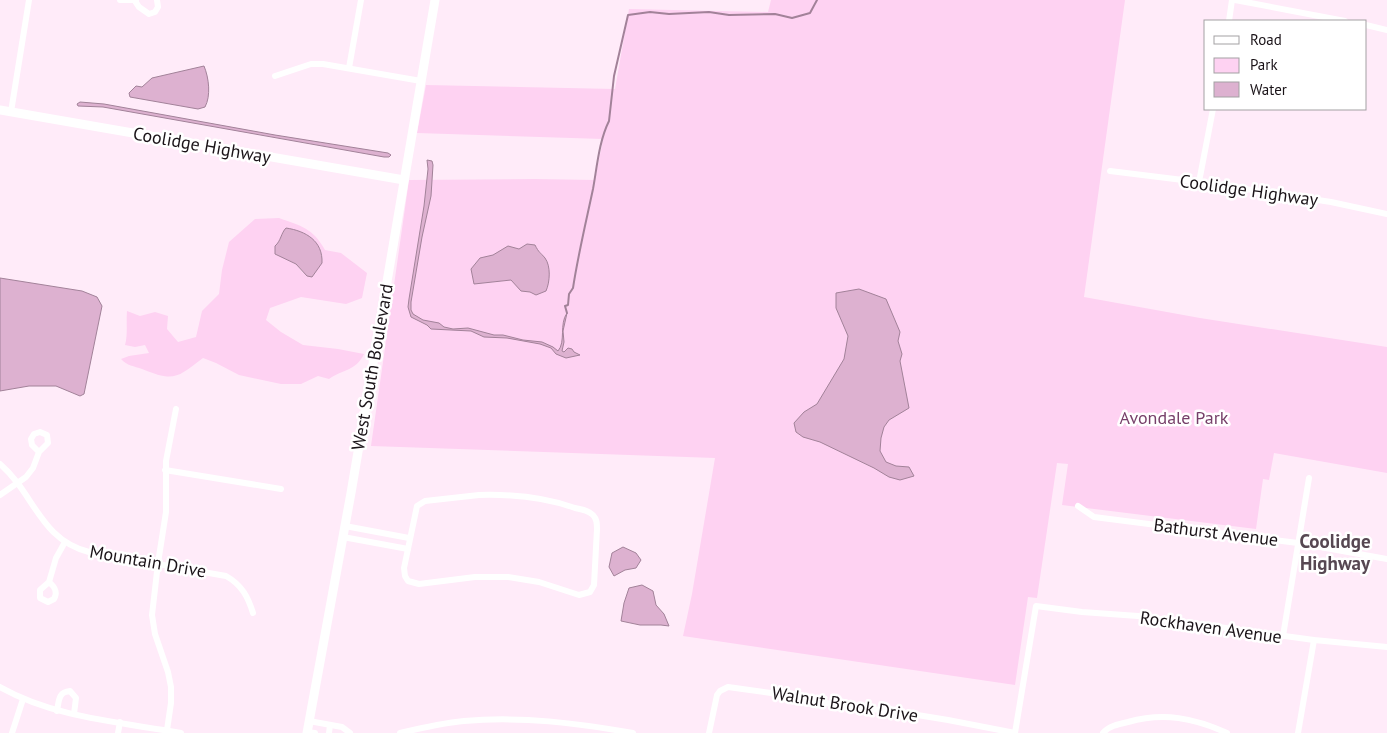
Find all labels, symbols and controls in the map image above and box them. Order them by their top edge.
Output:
legend [1204,20,1367,110]
text: Road [1250,30,1282,49]
text: Park [1250,55,1278,74]
text: Water [1250,80,1287,99]
street label: Coolidge Highway [131,122,273,169]
street label: Coolidge Highway [1178,169,1320,211]
street label: West South Boulevard [346,282,398,452]
park label: Avondale Park [1120,406,1229,429]
street label: Bathurst Avenue [1152,513,1280,551]
district label: Coolidge Highway [1299,529,1371,575]
street label: Mountain Drive [88,539,208,583]
street label: Rockhaven Avenue [1139,606,1283,648]
street label: Walnut Brook Drive [770,681,920,727]

